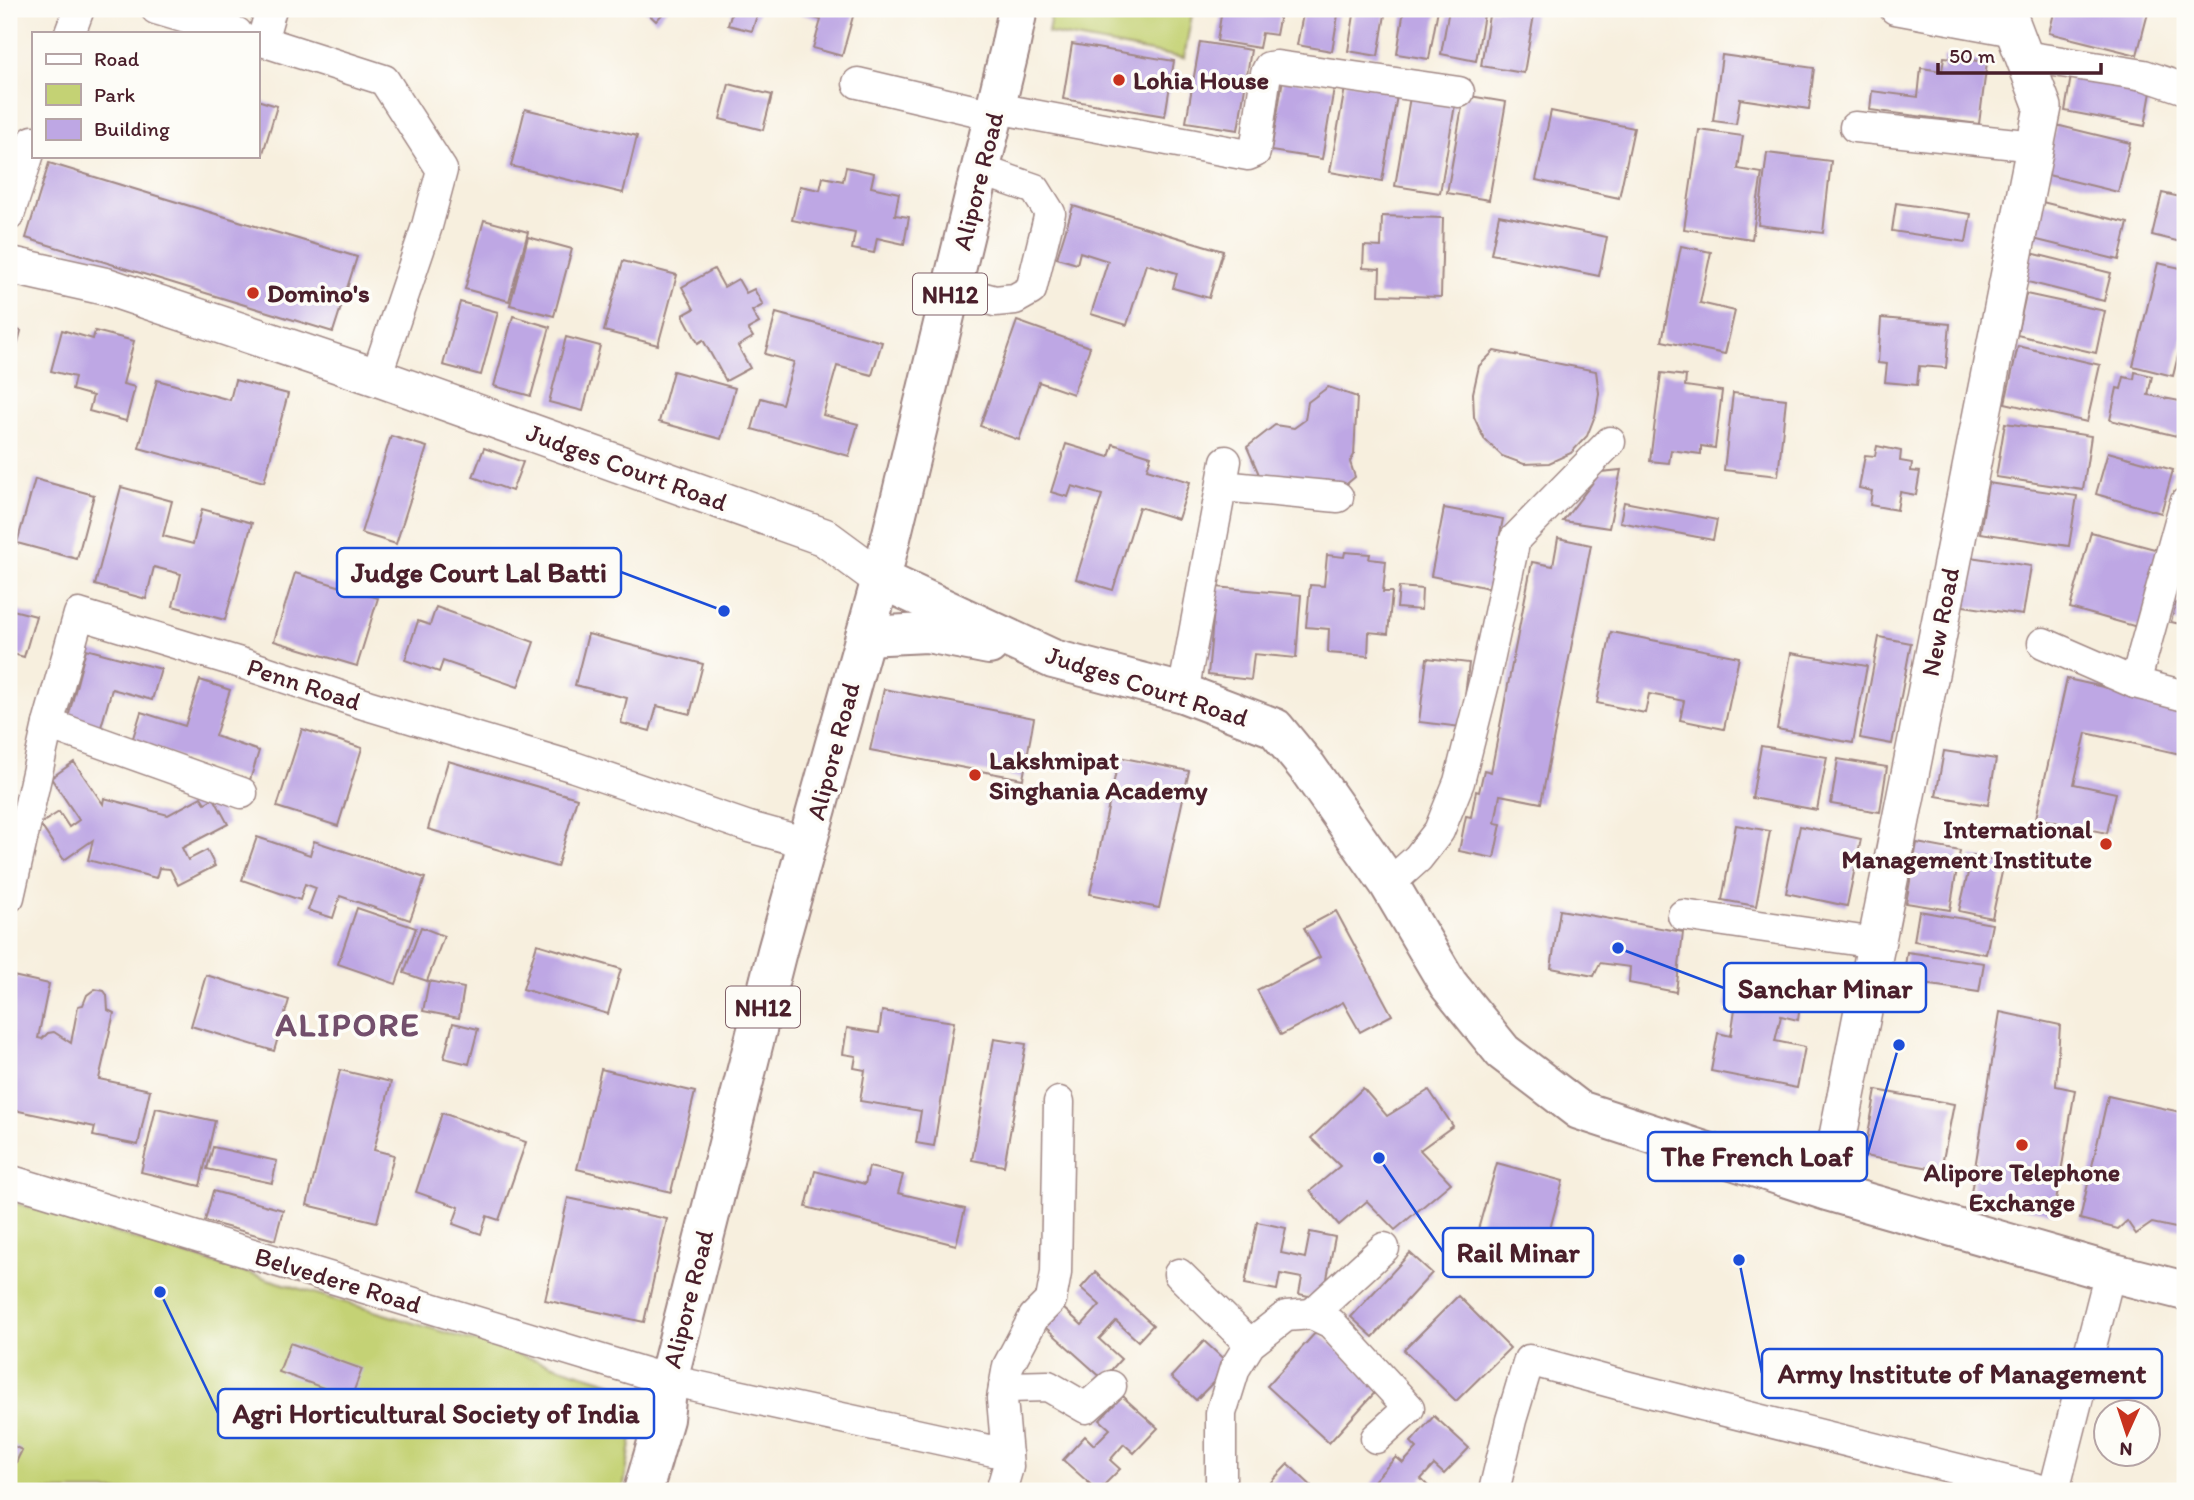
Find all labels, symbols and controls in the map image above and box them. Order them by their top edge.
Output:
legend [32,32,259,158]
scale bar [1938,32,2101,76]
text: 50 m [1949,43,1996,68]
text: Road [94,46,140,71]
place label: Lohia House [1133,64,1269,96]
marker: Lohia House [1111,72,1127,88]
text: Park [94,82,136,107]
street label: Alipore Road [945,108,1011,253]
text: Building [94,116,170,141]
road number: NH12 [913,274,987,314]
place label: Domino's [267,277,370,309]
marker: Domino's [245,285,261,301]
street label: Judges Court Road [522,416,732,518]
callout: Judge Court Lal Batti [337,548,621,597]
text: Judge Court Lal Batti [350,555,607,589]
street label: New Road [1914,565,1966,679]
street label: Judges Court Road [1041,638,1253,734]
street label: Penn Road [243,651,365,717]
street label: Alipore Road [799,678,867,823]
place label: Lakshmipat Singhania Academy [989,744,1208,806]
marker: Lakshmipat Singhania Academy [967,767,983,783]
place label: International Management Institute [1842,813,2093,875]
marker: International Management Institute [2098,836,2114,852]
callout: Sanchar Minar [1724,963,1926,1012]
text: Sanchar Minar [1738,971,1913,1005]
road number: NH12 [726,987,800,1028]
district label: ALIPORE [274,1005,421,1044]
callout: The French Loaf [1648,1132,1867,1181]
marker: Alipore Telephone Exchange [2014,1137,2030,1153]
text: The French Loaf [1660,1139,1854,1173]
place label: Alipore Telephone Exchange [1923,1156,2120,1218]
street label: Alipore Road [655,1226,721,1371]
callout: Rail Minar [1443,1228,1593,1277]
text: Rail Minar [1456,1235,1580,1269]
street label: Belvedere Road [251,1239,425,1321]
callout: Army Institute of Management [1762,1349,2162,1398]
text: Army Institute of Management [1777,1356,2147,1390]
callout: Agri Horticultural Society of India [218,1389,654,1438]
text: Agri Horticultural Society of India [231,1396,640,1430]
north arrow [2092,1398,2162,1468]
text: N [2119,1438,2133,1461]

